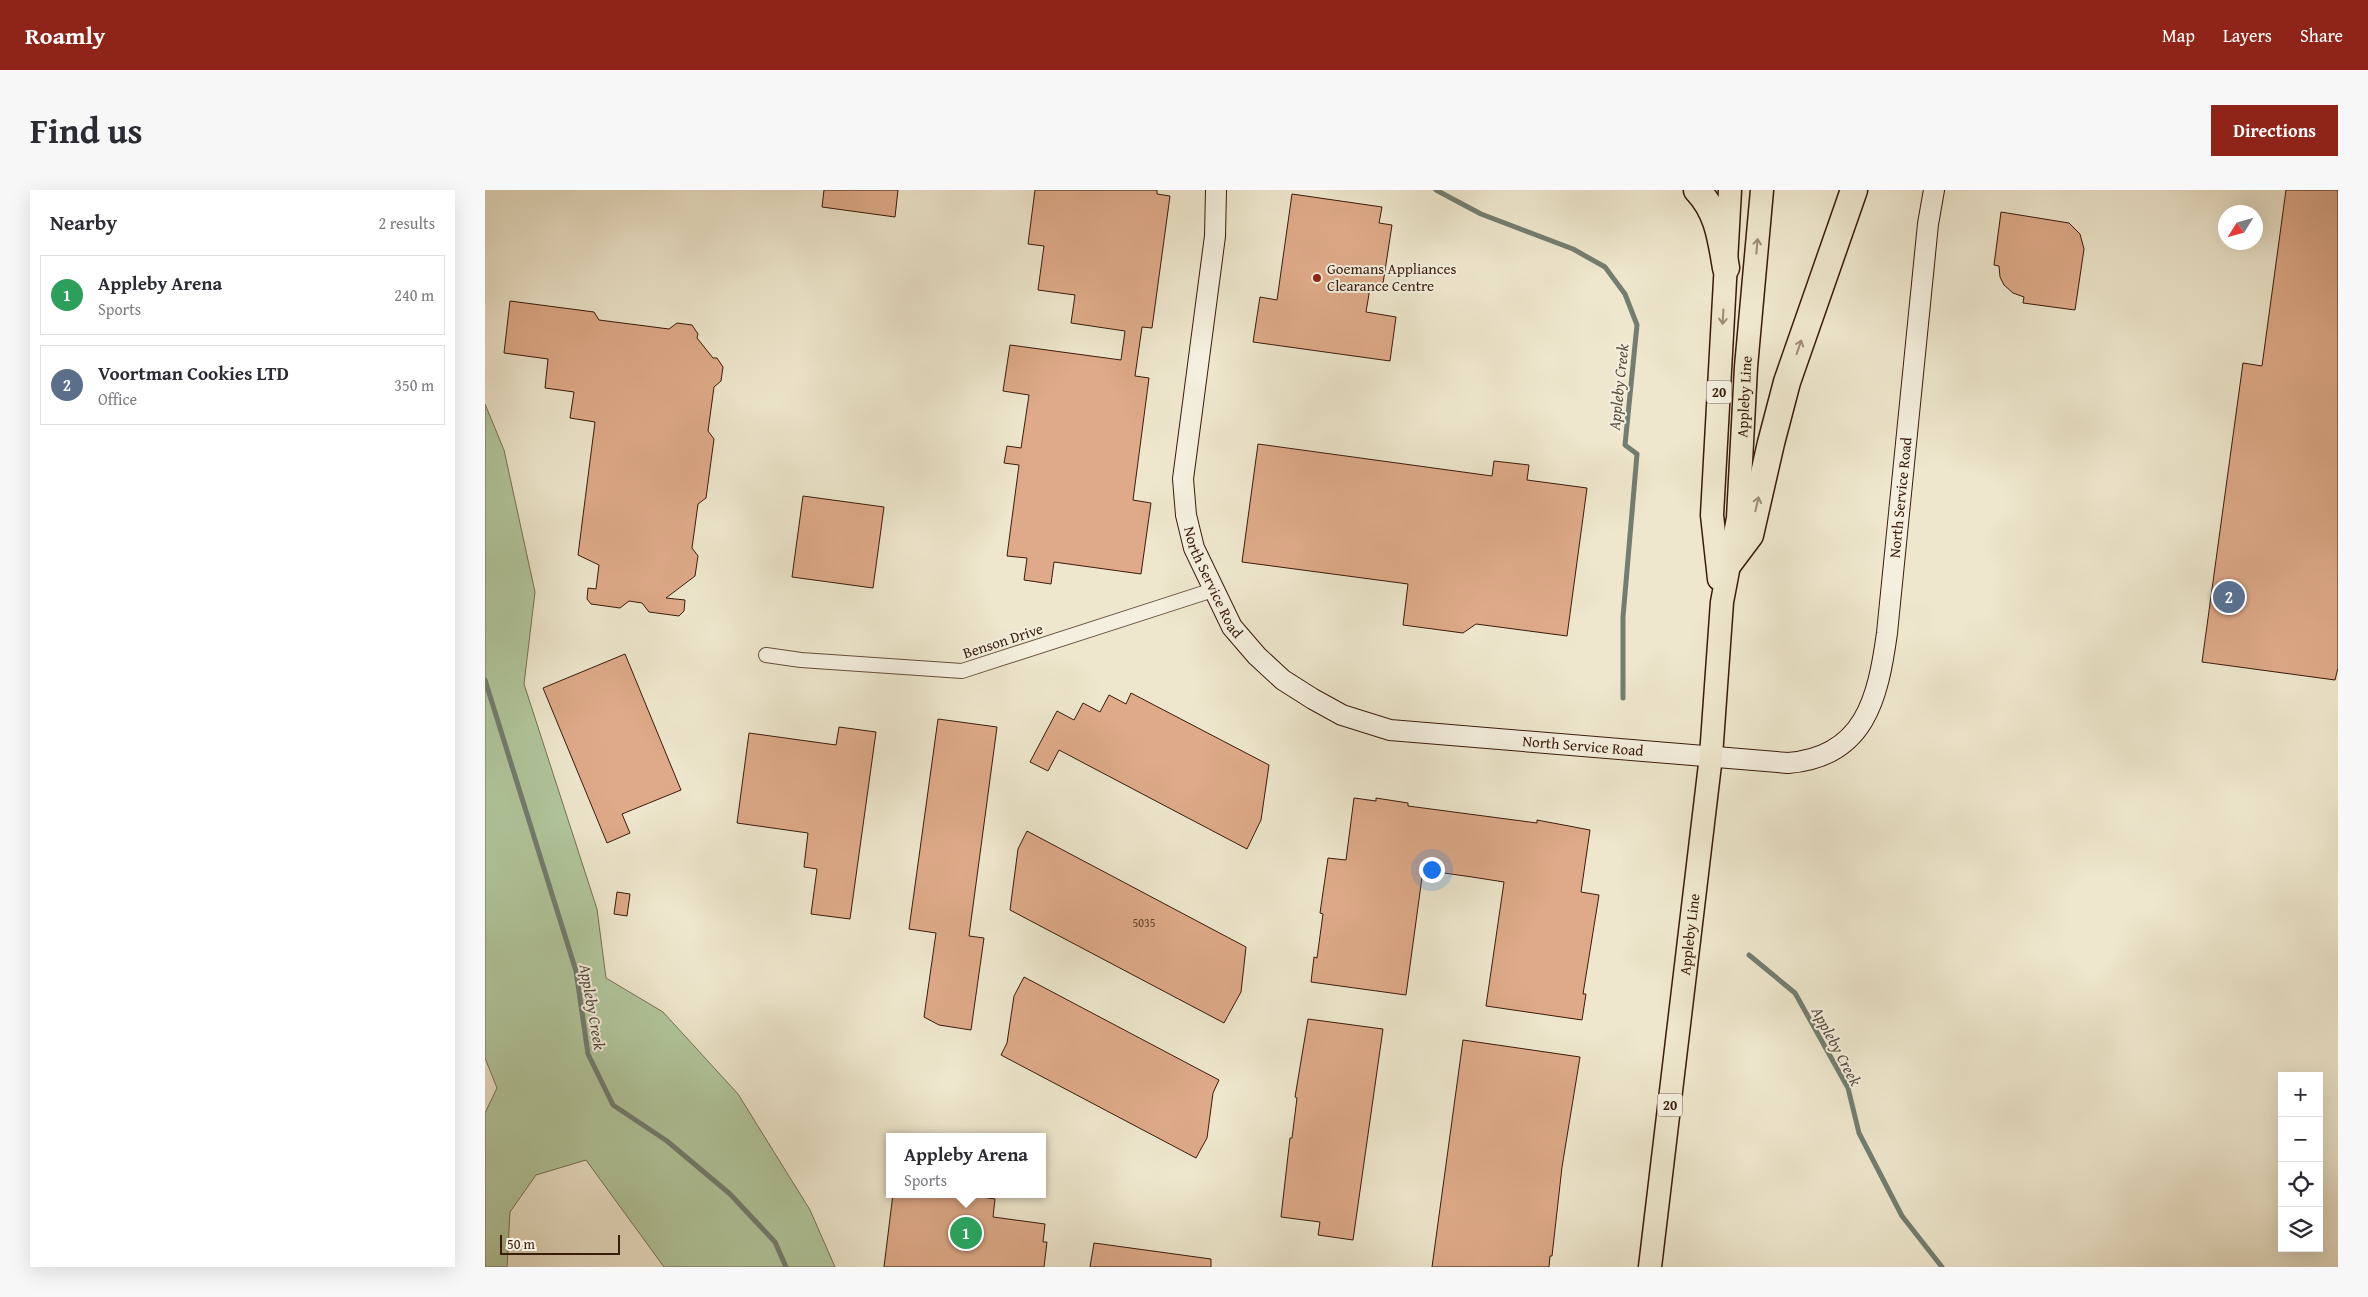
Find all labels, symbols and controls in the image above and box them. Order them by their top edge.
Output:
text: Roamly [25,18,105,53]
text: Map [2162,22,2195,49]
text: Layers [2223,22,2272,49]
text: Share [2300,22,2343,49]
text: Find us [30,105,143,156]
button: Directions [2211,105,2338,156]
north arrow [2218,205,2263,250]
text: Nearby [50,207,117,238]
text: 2 results [378,211,435,235]
one-way arrow [1752,238,1762,254]
place label: Goemans Appliances Clearance Centre [1327,258,1456,296]
text: Appleby Arena [98,269,222,297]
marker: Goemans Appliances Clearance Centre [1311,272,1323,284]
text: 1 [63,283,71,307]
text: 240 m [394,283,434,307]
text: Sports [98,297,141,321]
one-way arrow [1719,309,1728,325]
one-way arrow [1795,339,1805,355]
water label: Appleby Creek [1601,342,1635,432]
street label: Appleby Line [1731,355,1757,438]
text: Voortman Cookies LTD [98,359,289,387]
text: 2 [63,373,71,397]
text: 350 m [394,373,434,397]
road number: 20 [1707,380,1731,403]
text: Office [98,387,137,411]
street label: North Service Road [1884,436,1917,559]
one-way arrow [1753,496,1762,512]
street label: North Service Road [1179,524,1248,642]
pin: 2 [2213,578,2245,616]
street label: Benson Drive [960,618,1046,663]
street label: North Service Road [1522,730,1644,761]
your location [1419,857,1445,883]
street label: Appleby Line [1674,892,1705,976]
house number: 5035 [1132,914,1156,931]
water label: Appleby Creek [573,961,612,1052]
water label: Appleby Creek [1806,1001,1868,1091]
map controls [2278,1072,2323,1252]
button: + [2278,1072,2323,1117]
road number: 20 [1657,1094,1683,1116]
button: − [2278,1117,2323,1162]
popup [886,1133,1046,1198]
text: Appleby Arena [904,1140,1028,1168]
button: locate [2278,1162,2323,1207]
text: Sports [904,1168,947,1192]
button: layers [2278,1207,2323,1252]
pin: 1 [950,1214,982,1252]
scale bar [500,1232,620,1255]
text: 50 m [507,1234,535,1254]

